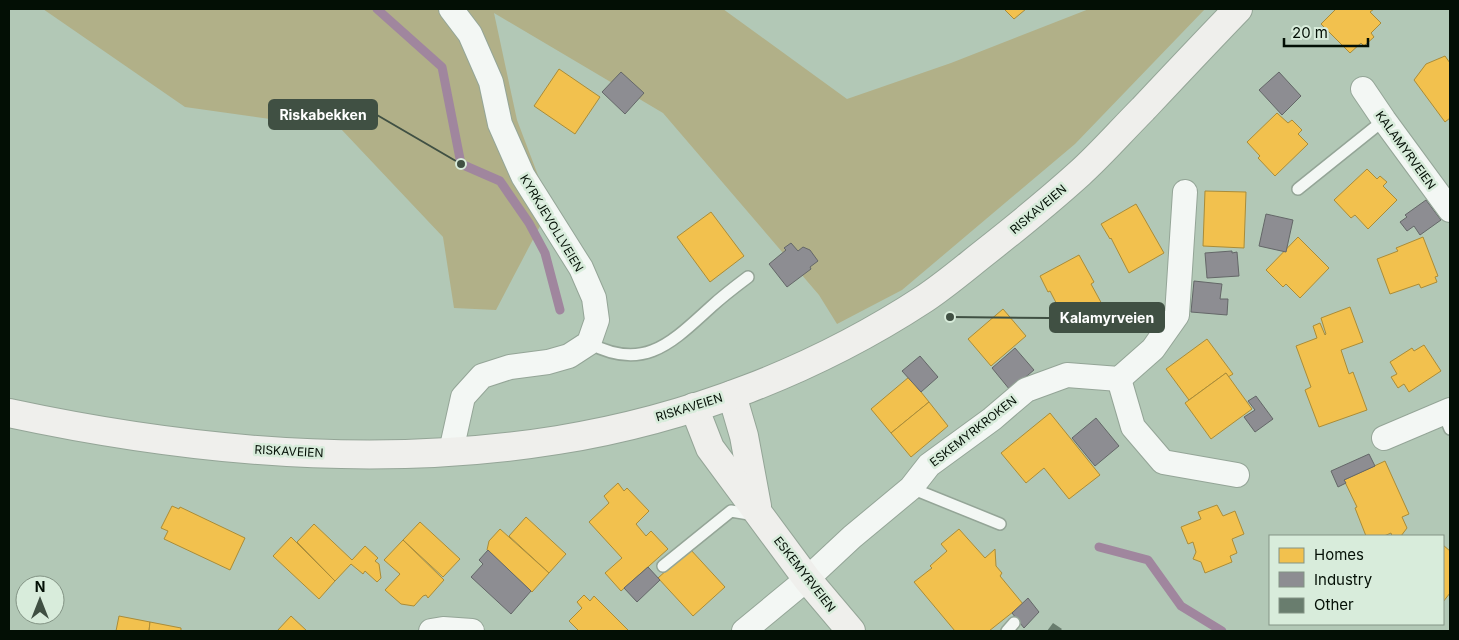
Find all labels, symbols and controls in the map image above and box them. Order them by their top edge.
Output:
scale bar [1284,15,1368,47]
text: 20 m [1292,23,1328,42]
callout: Riskabekken [269,100,377,129]
text: Riskabekken [279,106,367,123]
street label: KALAMYRVEIEN [1373,108,1439,192]
street label: KYRKJEVOLLVEIEN [517,172,587,274]
street label: RISKAVEIEN [1007,181,1069,237]
callout: Kalamyrveien [1050,303,1164,332]
text: Kalamyrveien [1060,309,1154,326]
street label: RISKAVEIEN [654,390,724,424]
street label: ESKEMYRKROKEN [927,392,1019,470]
street label: RISKAVEIEN [254,442,324,460]
street label: ESKEMYRVEIEN [771,533,839,615]
legend [1269,535,1444,625]
text: Homes [1314,545,1364,564]
text: Industry [1314,570,1373,589]
north arrow [15,575,65,625]
text: N [35,578,45,595]
text: Other [1314,595,1354,614]

